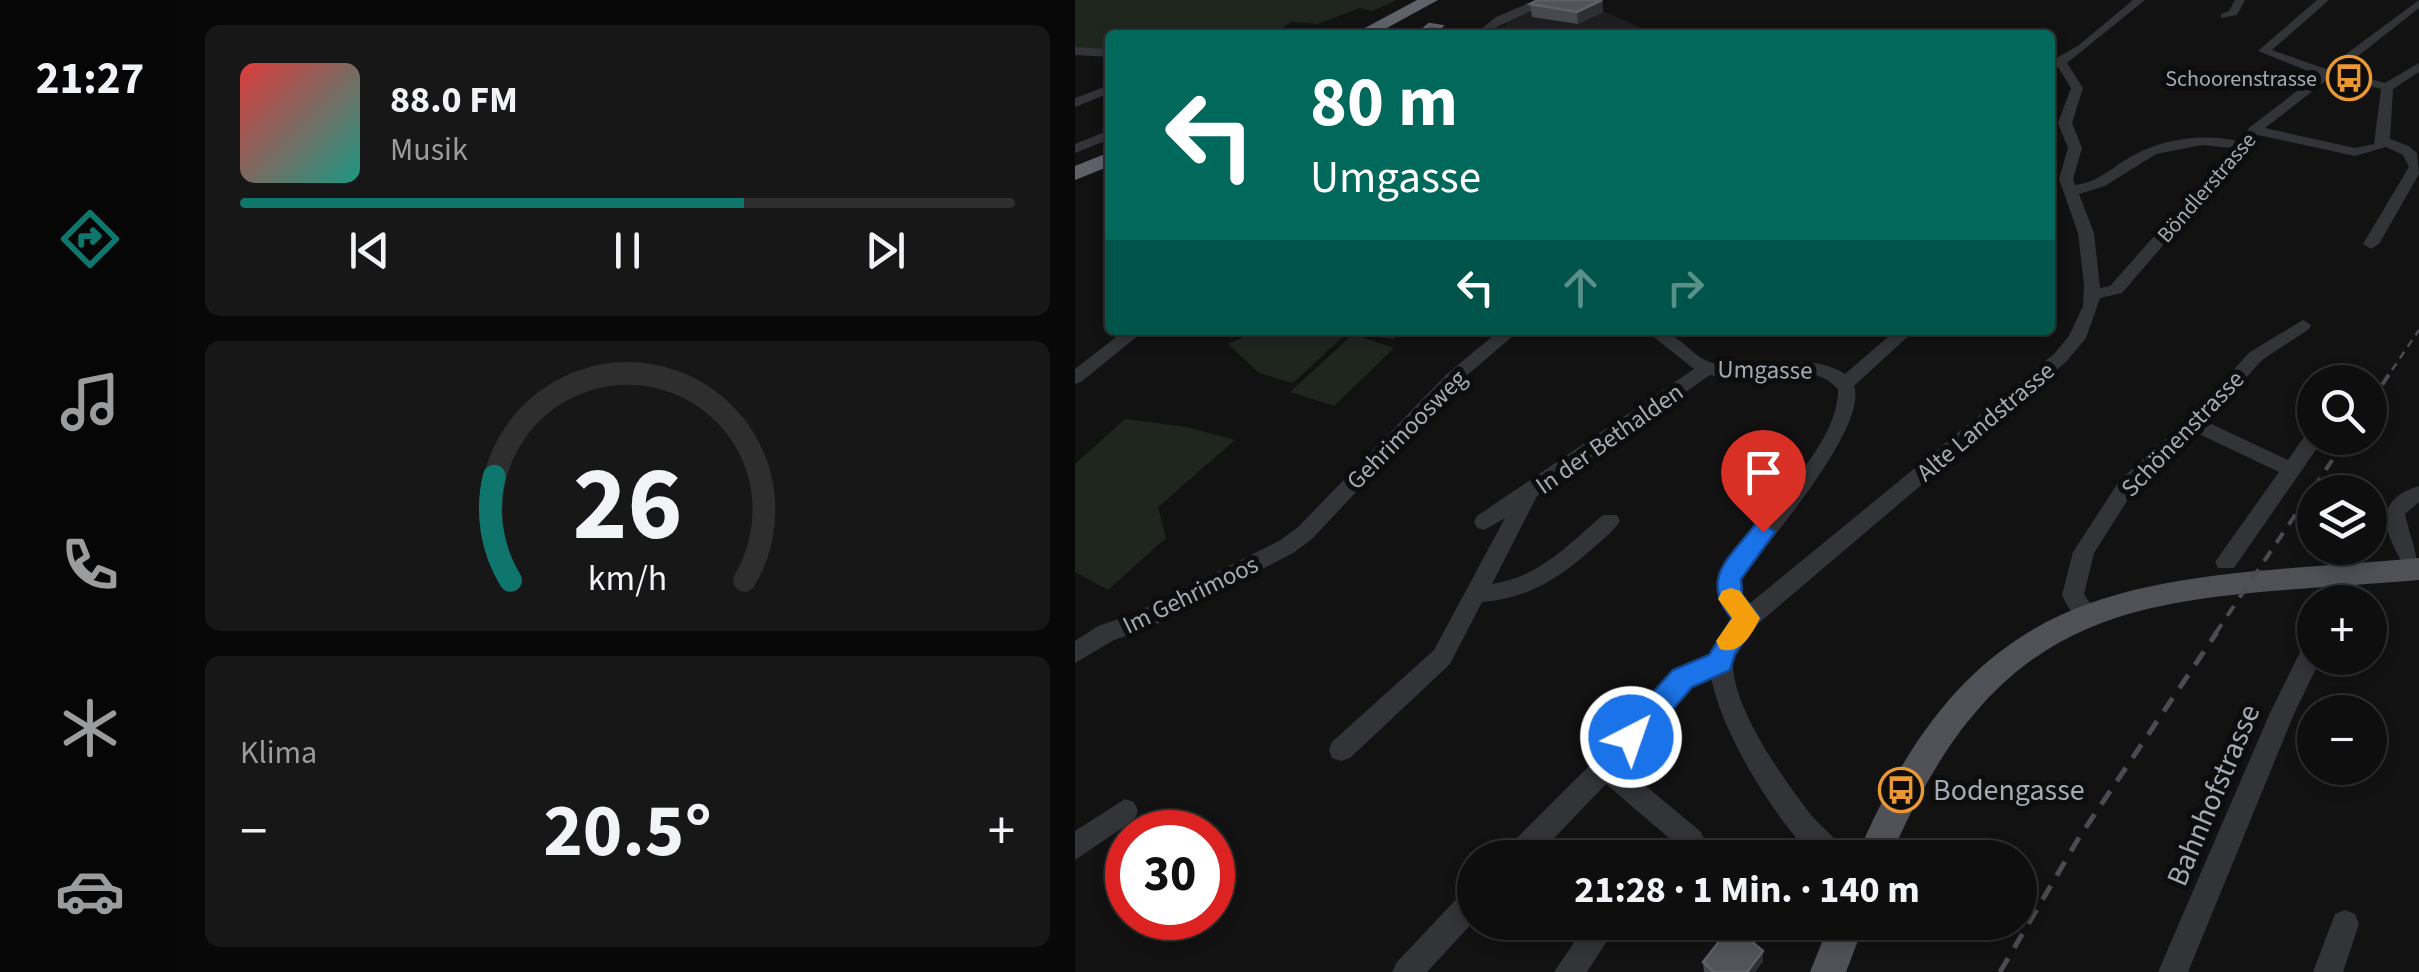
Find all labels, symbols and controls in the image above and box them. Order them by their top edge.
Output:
text: 21:27 [36,47,144,111]
text: 80 m [1310,53,1458,153]
bus stop icon: Schoorenstrasse [2326,55,2372,101]
place label: Schoorenstrasse [2165,63,2317,95]
icon: left [1145,70,1275,200]
text: 88.0 FM [390,73,518,127]
street label: Böndlerstrasse [2150,125,2264,250]
text: Musik [390,127,468,173]
text: Umgasse [1310,146,1481,210]
icon: directions [55,204,125,274]
icon: previous [342,223,397,278]
icon: pause [600,223,655,278]
icon: next [858,223,913,278]
icon: left [1448,260,1503,315]
icon: ahead [1553,260,1608,315]
icon: right [1658,260,1713,315]
street label: Umgasse [1717,351,1813,389]
street label: Alte Landstrasse [1909,353,2062,490]
street label: Gehrimoosweg [1338,361,1475,498]
street label: Schönenstrasse [2113,362,2253,505]
map controls [2297,365,2387,785]
button: search [2297,365,2387,455]
icon: music [55,367,125,437]
street label: In der Bethalden [1528,374,1691,503]
pin [1721,430,1806,533]
text: 26 [573,432,682,580]
icon: arrive [1736,445,1791,500]
button: layers [2297,475,2387,565]
icon: phone [55,530,125,600]
street label: Im Gehrimoos [1117,547,1264,643]
text: km/h [588,553,667,604]
button: + [2297,585,2387,675]
position arrow [1579,685,1683,789]
icon: climate [55,693,125,763]
button: − [2297,695,2387,785]
street label: Bahnhofstrasse [2156,698,2271,893]
text: Klima [240,730,317,776]
bus stop icon: Bodengasse [1878,767,1924,813]
place label: Bodengasse [1933,769,2085,812]
text: 20.5° [543,778,712,885]
text: − [240,793,267,871]
text: + [988,793,1015,871]
speed limit sign: 30 [1105,810,1235,940]
icon: car [55,856,125,926]
text: 21:28 · 1 Min. · 140 m [1574,863,1920,917]

